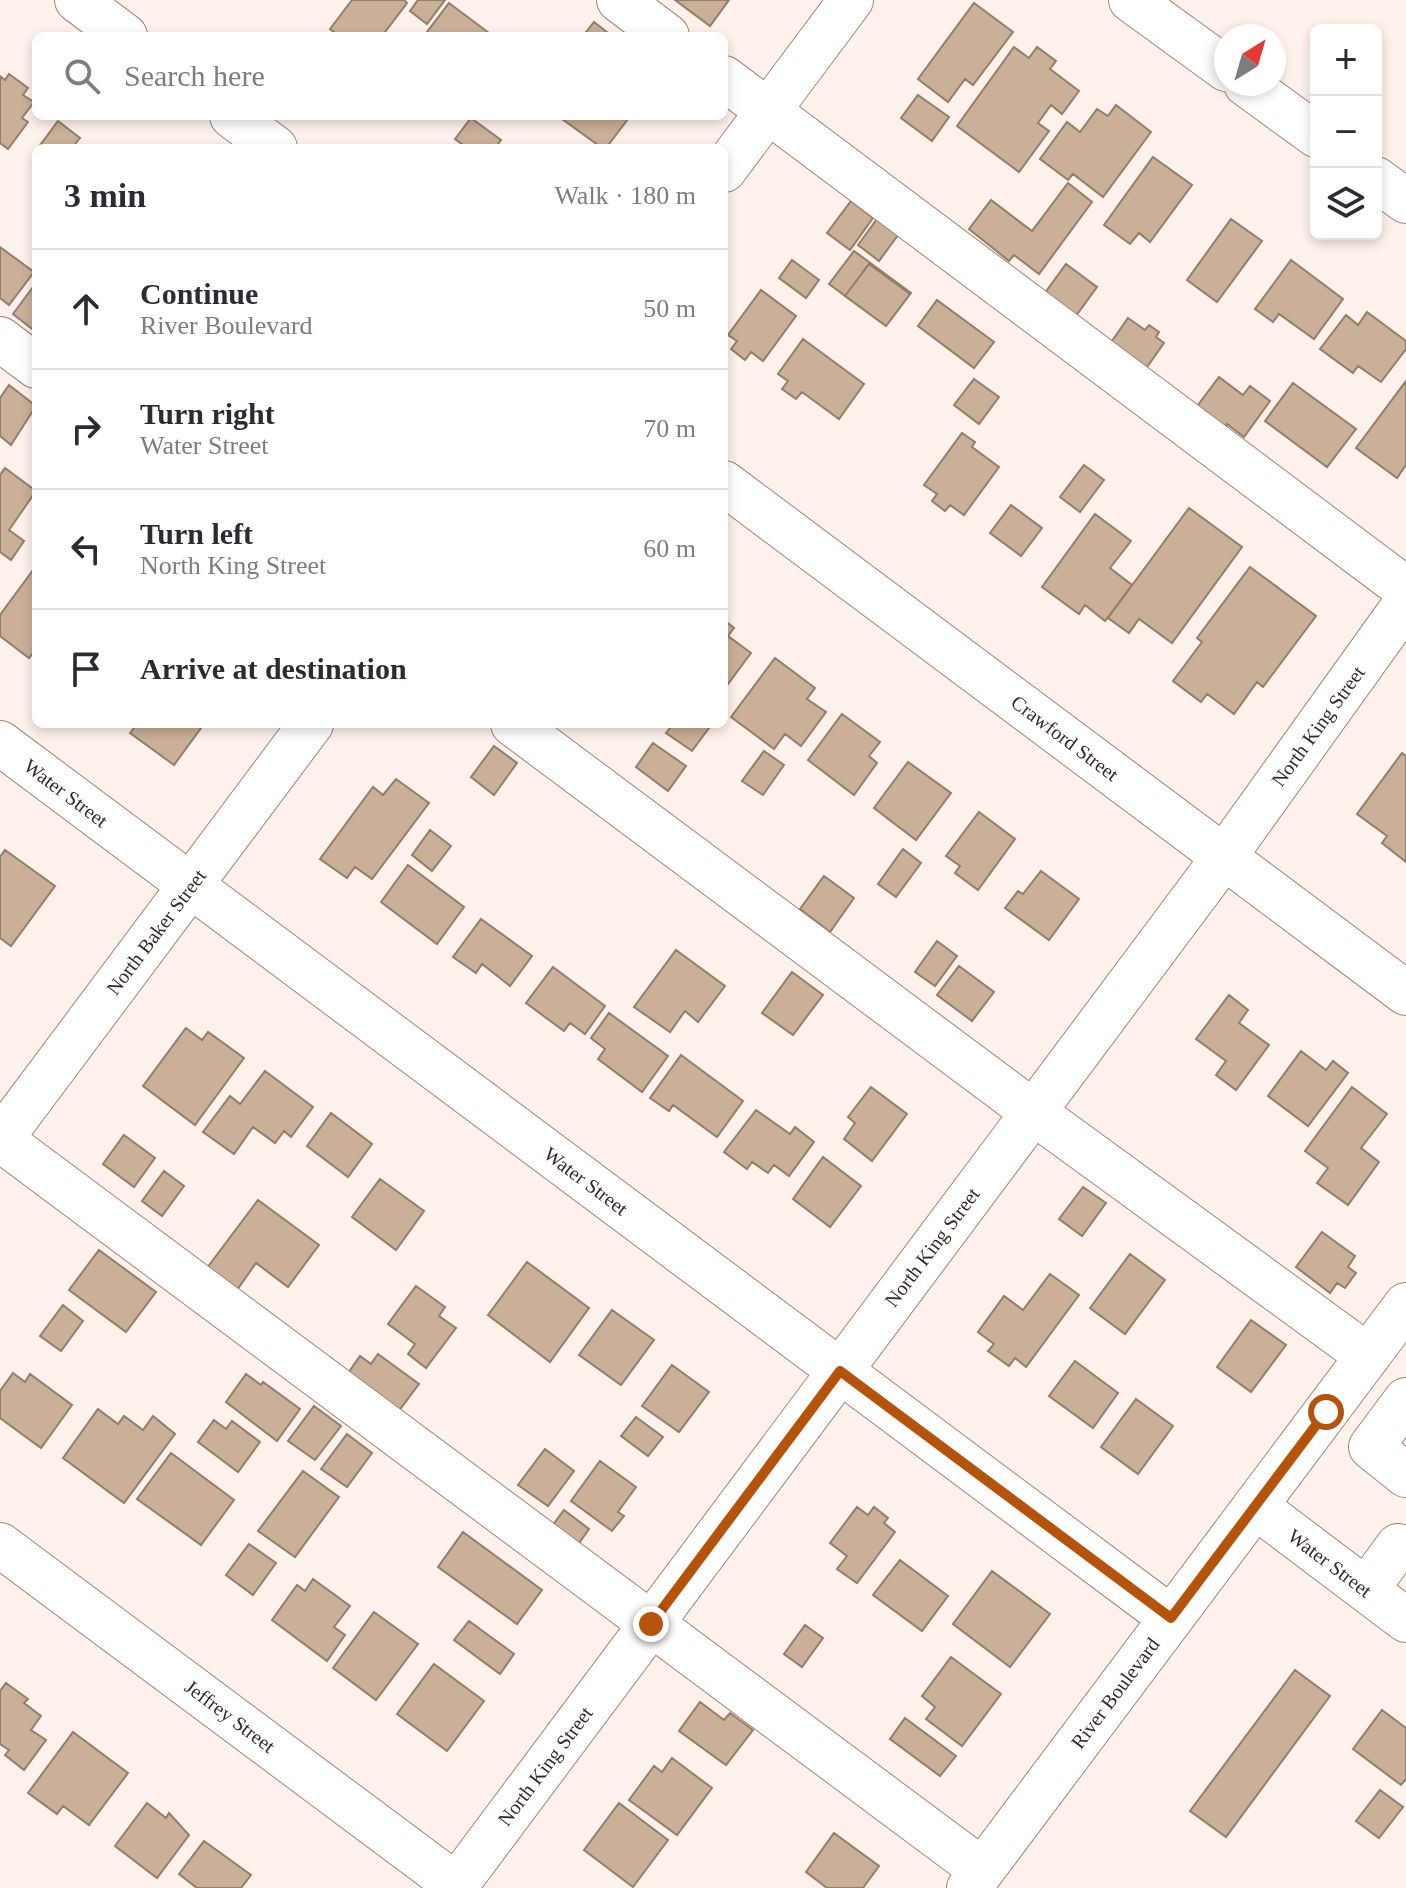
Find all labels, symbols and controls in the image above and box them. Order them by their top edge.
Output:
north arrow [1214,24,1286,96]
map controls [1310,24,1382,240]
button: + [1310,24,1382,96]
search box [32,32,728,120]
icon: search [60,54,104,98]
text: Search here [124,59,265,92]
button: − [1310,96,1382,168]
button: layers [1310,168,1382,240]
text: 3 min [64,177,146,214]
text: Walk · 180 m [554,181,696,210]
text: Continue [140,277,258,310]
icon: ahead [64,287,108,331]
text: 50 m [643,294,696,323]
text: River Boulevard [140,311,313,340]
text: Turn right [140,397,275,430]
icon: right [64,407,108,451]
text: 70 m [643,414,696,443]
text: Water Street [140,431,269,460]
text: Turn left [140,517,253,550]
icon: left [64,527,108,571]
text: 60 m [643,534,696,563]
text: North King Street [140,551,326,580]
icon: arrive [64,647,108,691]
text: Arrive at destination [140,652,407,685]
street label: North King Street [1267,661,1370,791]
street label: Crawford Street [1007,691,1123,786]
street label: Water Street [20,754,112,832]
street label: North Baker Street [102,865,211,999]
street label: Water Street [540,1142,632,1220]
street label: North King Street [880,1183,985,1311]
route start [1308,1394,1344,1430]
street label: Water Street [1284,1524,1376,1602]
route end [633,1606,669,1642]
street label: River Boulevard [1066,1633,1164,1753]
street label: Jeffrey Street [180,1675,280,1758]
street label: North King Street [493,1702,598,1830]

